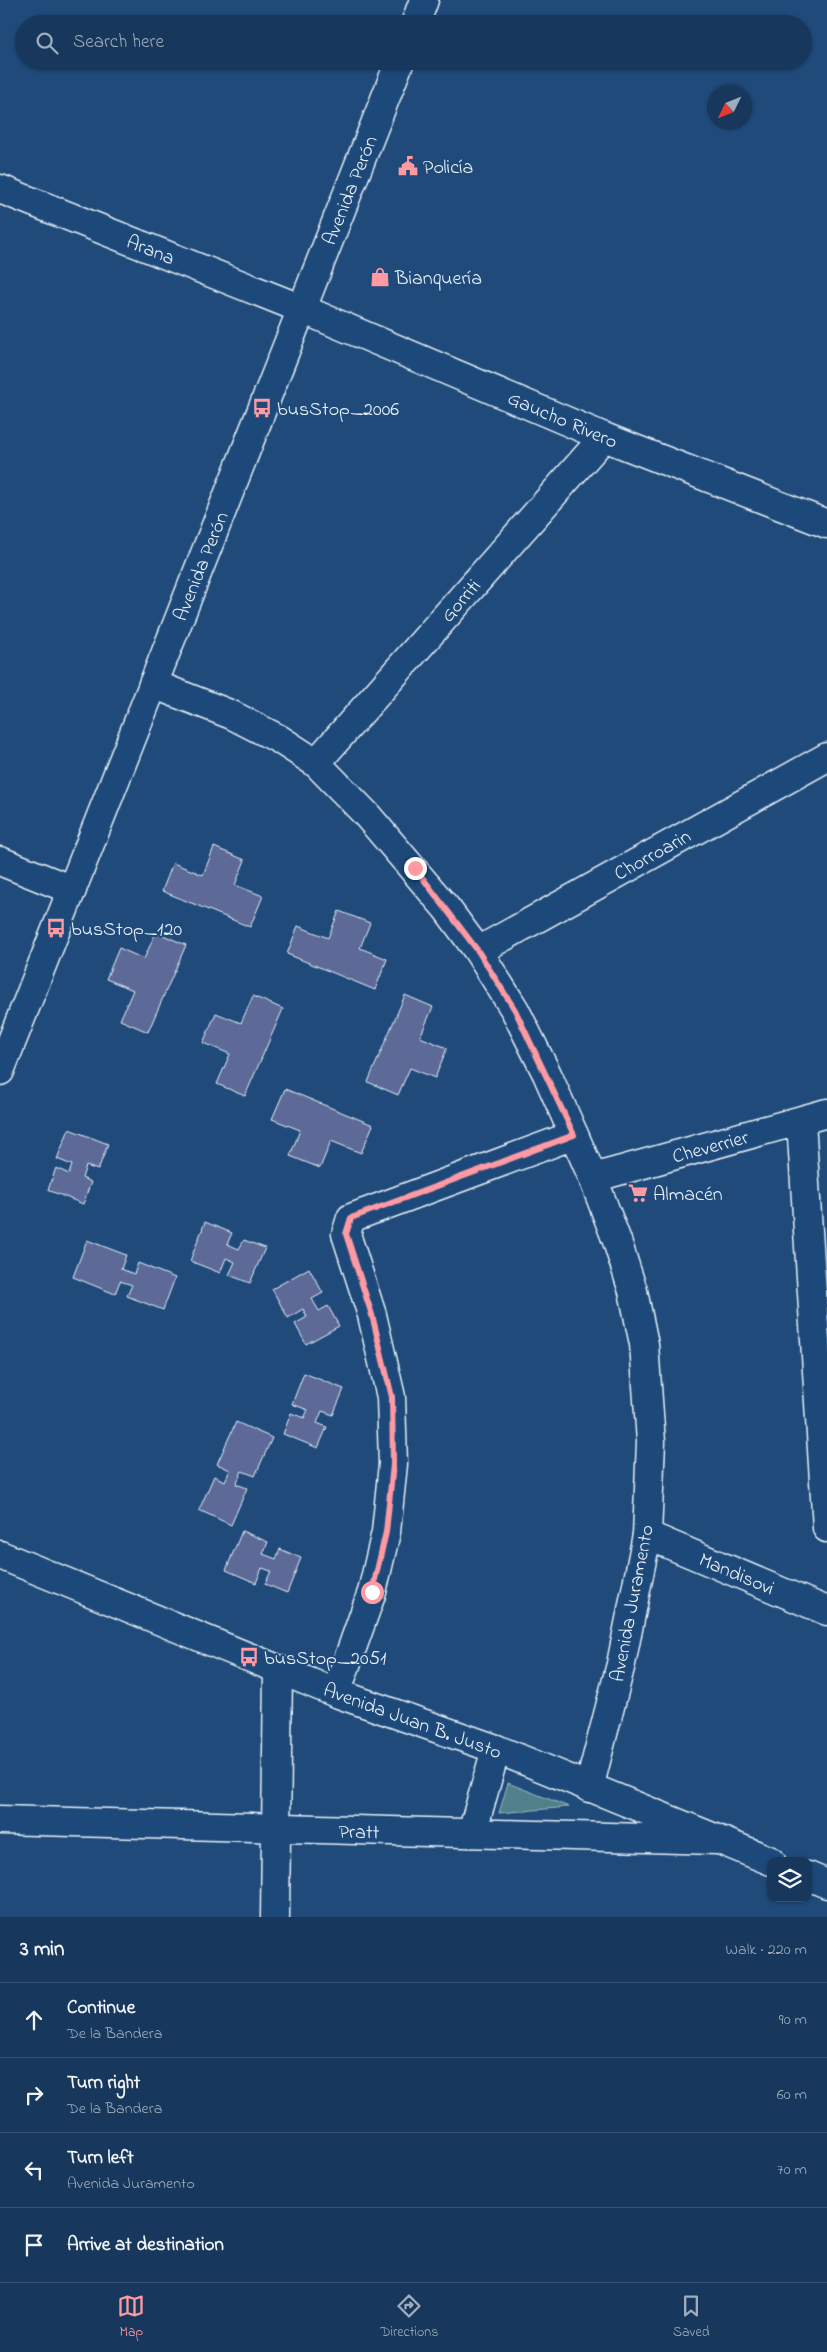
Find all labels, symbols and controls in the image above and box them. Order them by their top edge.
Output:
search box [15,15,812,70]
icon: search [33,29,61,57]
text: Search here [73,29,164,56]
north arrow [707,85,752,130]
street label: Avenida Perón [316,132,387,250]
place label: Policía [423,154,473,183]
public building icon: Policía [397,155,419,177]
street label: Arana [121,229,179,274]
place label: Bianquería [394,265,482,294]
shop icon: Bianquería [369,266,391,288]
street label: Gaucho Rivero [502,385,622,458]
place label: busStop_2006 [277,396,399,425]
bus stop icon: busStop_2006 [251,397,273,419]
street label: Avenida Perón [167,508,238,626]
street label: Gorriti [435,574,489,630]
street label: Chorroarin [609,823,697,889]
route end [404,857,427,880]
place label: busStop_120 [71,916,182,945]
bus stop icon: busStop_120 [45,917,67,939]
street label: Cheverrier [669,1124,753,1173]
place label: Almacén [653,1181,723,1210]
supermarket icon: Almacén [627,1182,649,1204]
street label: Avenida Juramento [604,1522,663,1685]
street label: Mandisovi [694,1546,778,1604]
route start [361,1581,384,1604]
place label: busStop_2051 [264,1645,386,1674]
bus stop icon: busStop_2051 [238,1646,260,1668]
street label: Avenida Juan B. Justo [319,1677,505,1768]
street label: Pratt [338,1819,380,1848]
map controls [767,1857,812,1902]
button: layers [767,1857,812,1902]
text: 3 min [20,1935,64,1965]
text: Walk · 220 m [726,1938,807,1962]
text: Continue [67,1995,135,2022]
icon: ahead [20,2006,48,2034]
text: 90 m [779,2008,807,2032]
text: De la Bandera [67,2022,162,2046]
text: Turn right [67,2070,140,2097]
icon: right [20,2081,48,2109]
text: 60 m [777,2083,807,2107]
text: De la Bandera [67,2097,162,2121]
text: Turn left [67,2145,134,2172]
icon: left [20,2156,48,2184]
text: 70 m [777,2158,807,2182]
text: Avenida Juramento [67,2172,195,2196]
icon: arrive [20,2231,48,2259]
text: Arrive at destination [67,2232,224,2259]
tab: Map [117,2292,145,2343]
tab: Directions [380,2292,438,2343]
tab: Saved [673,2292,710,2343]

